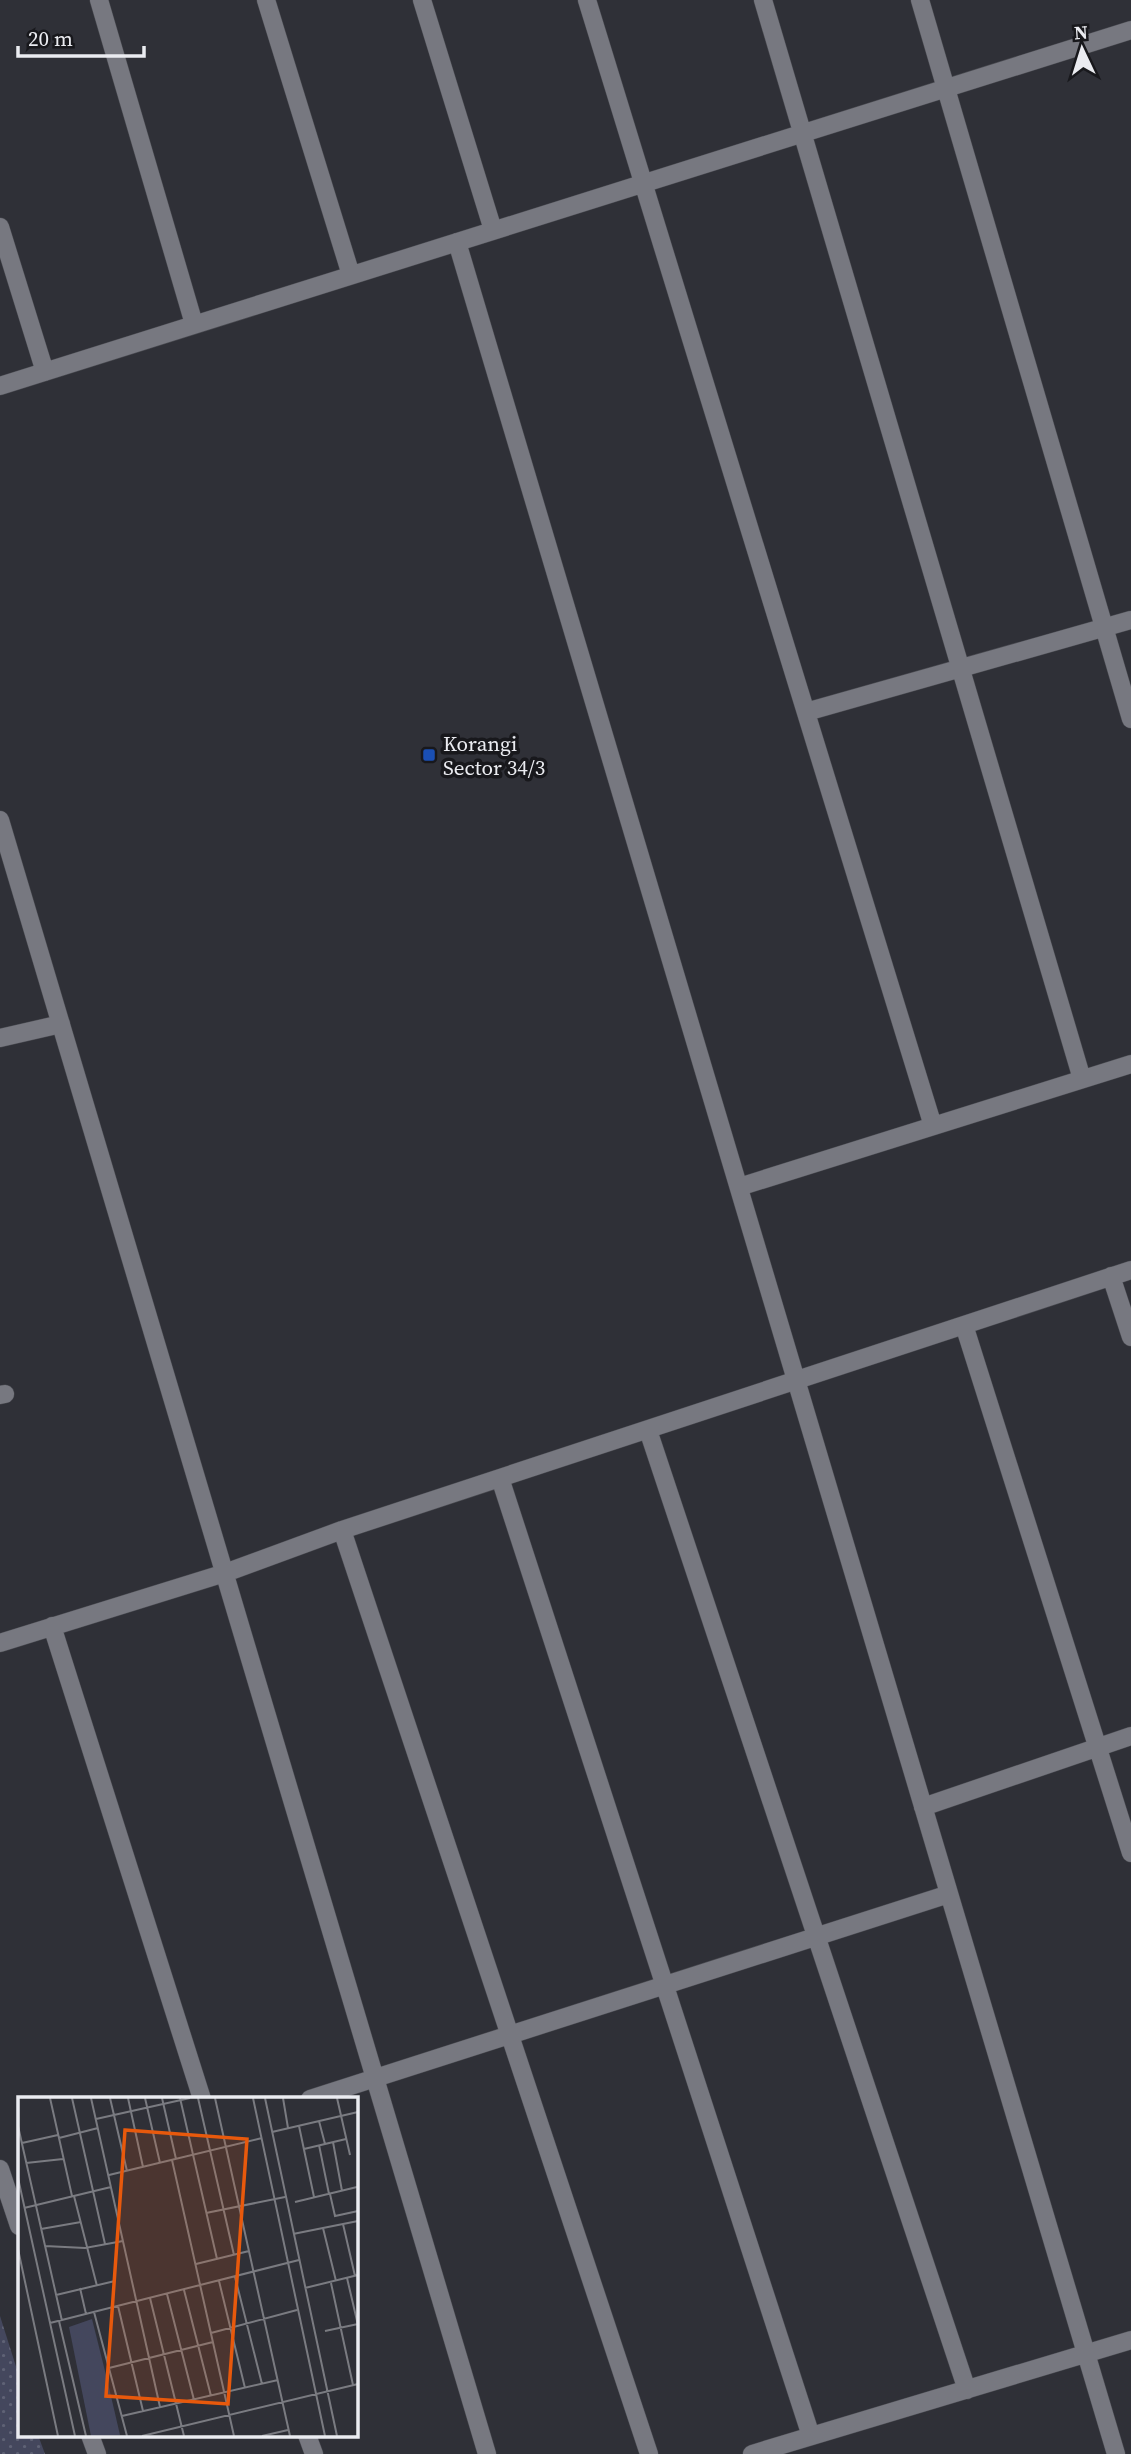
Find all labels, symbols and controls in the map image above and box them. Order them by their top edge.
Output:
scale bar [18,14,144,58]
north arrow [1047,14,1117,84]
text: N [1073,19,1089,45]
text: 20 m [28,24,73,53]
place label: Korangi Sector 34/3 [443,729,545,782]
marker: Korangi Sector 34/3 [421,747,437,763]
inset map [18,2097,357,2436]

